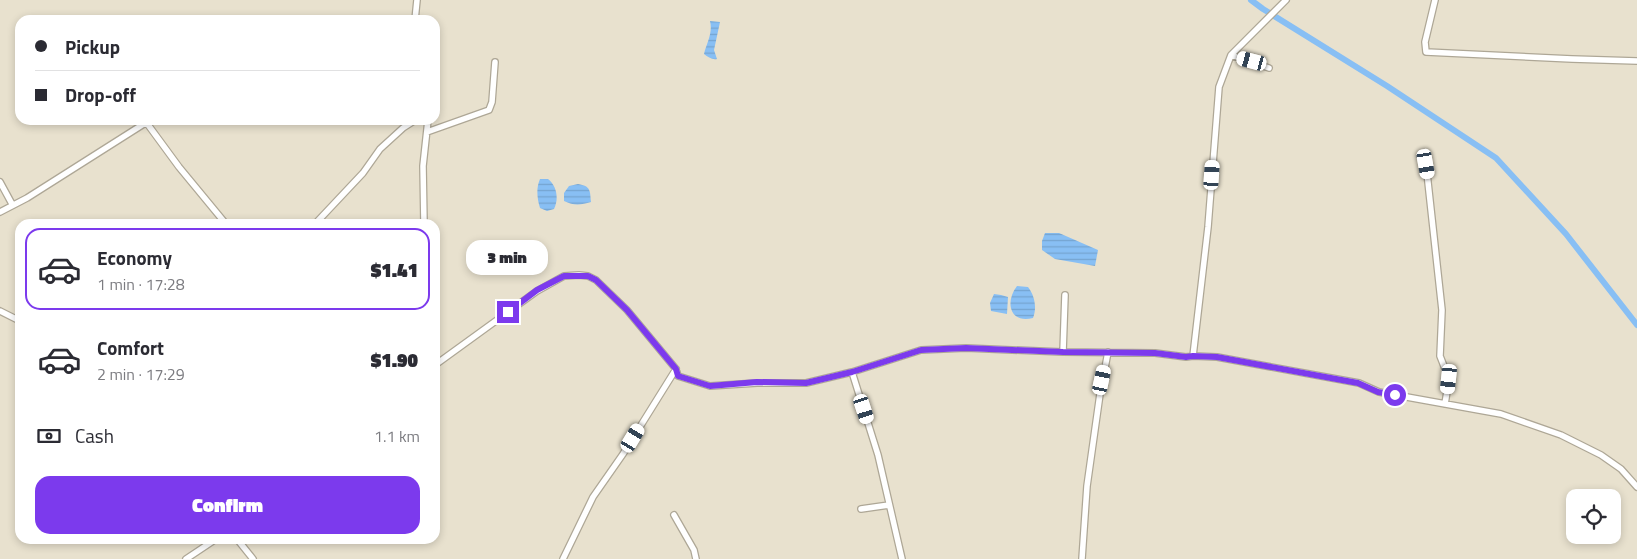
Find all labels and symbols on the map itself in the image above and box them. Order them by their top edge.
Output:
car [1235,50,1268,72]
car [1416,148,1435,180]
car [1203,160,1220,190]
callout: 3 min [467,240,549,274]
route end [497,301,519,323]
car [1439,363,1458,395]
car [1091,364,1112,396]
route start [1384,384,1406,406]
car [852,392,875,426]
car [618,421,647,455]

